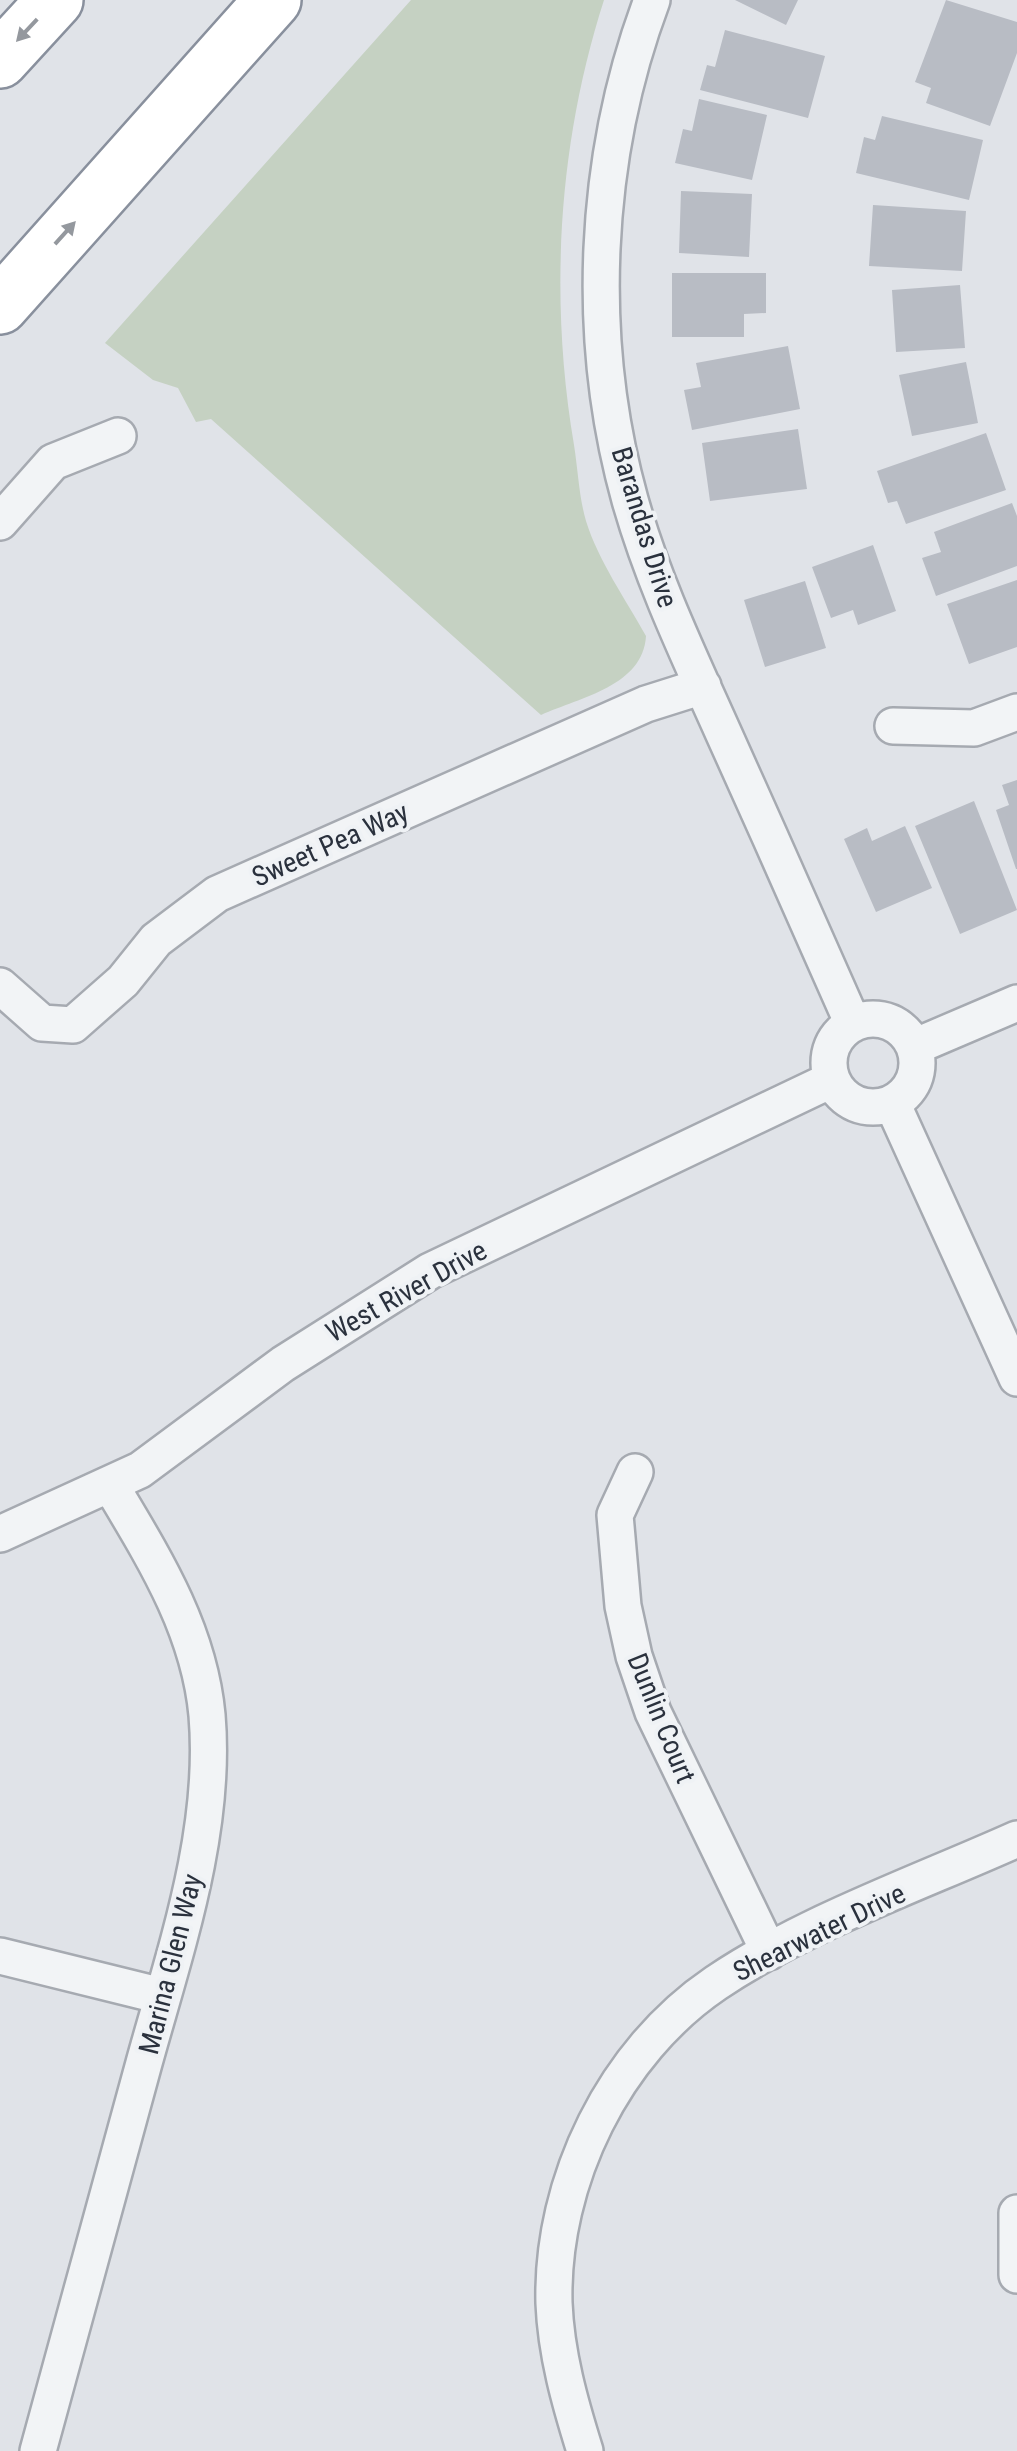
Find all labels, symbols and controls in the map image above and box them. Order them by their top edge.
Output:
one-way arrow [17,17,39,42]
one-way arrow [53,221,76,245]
street label: Barandas Drive [604,443,685,611]
street label: Sweet Pea Way [247,795,414,894]
street label: West River Drive [320,1234,492,1349]
street label: Dunlin Court [621,1649,702,1788]
street label: Marina Glen Way [132,1870,209,2058]
street label: Shearwater Drive [728,1877,911,1988]

